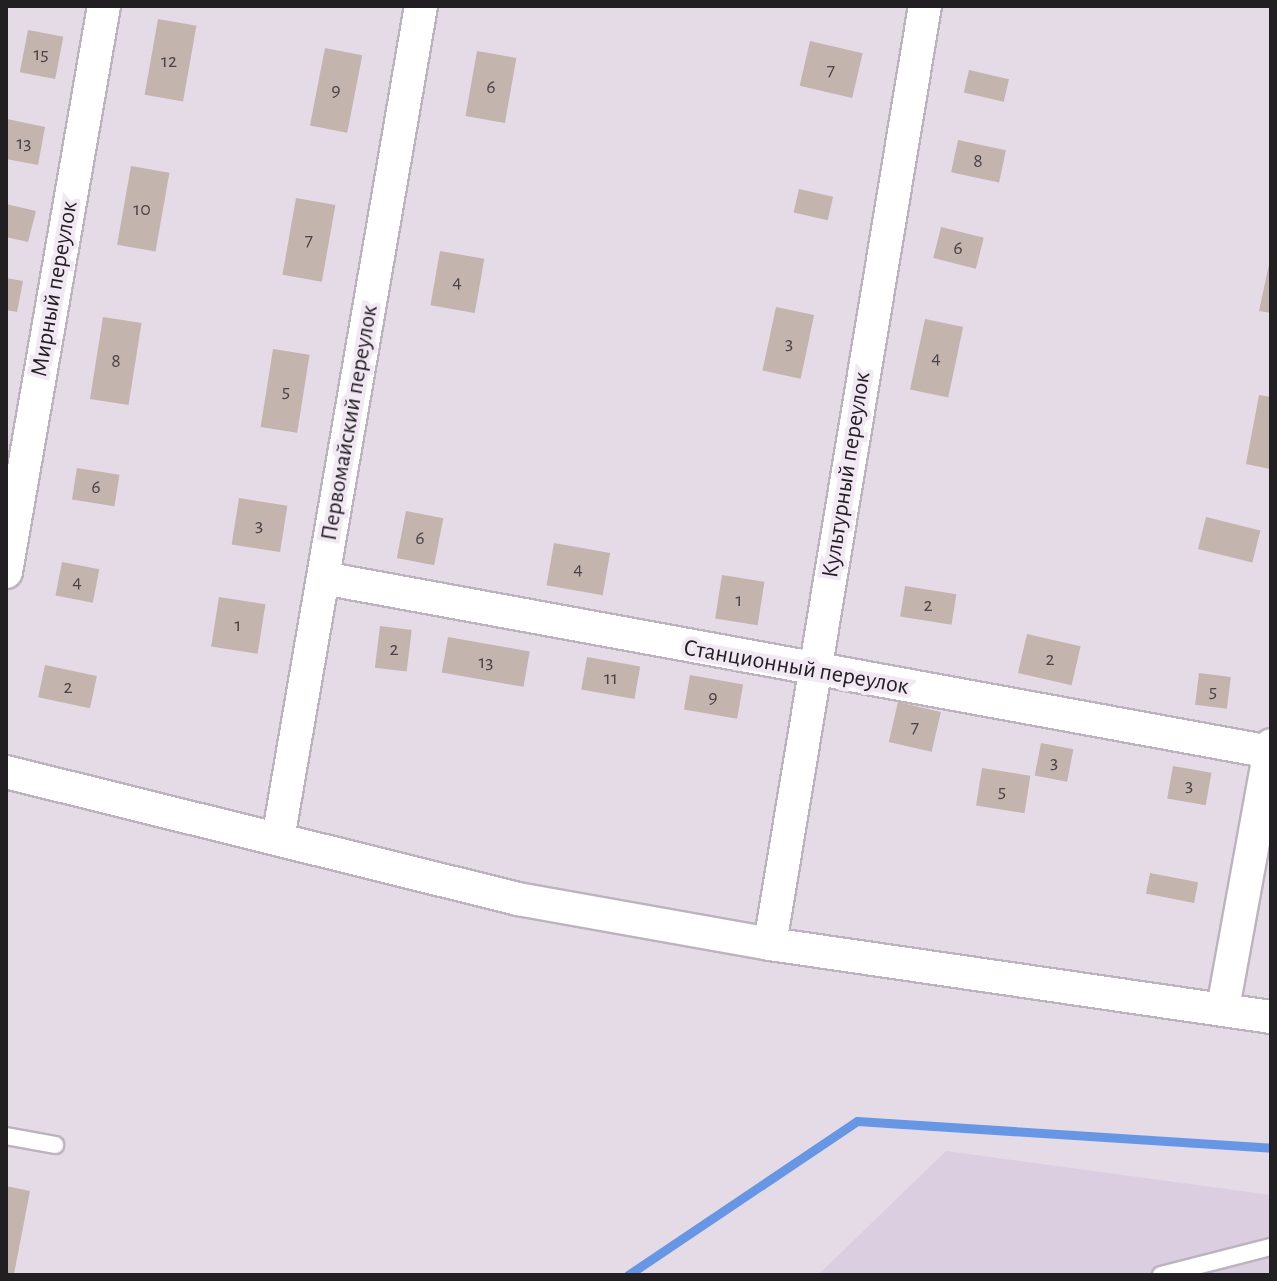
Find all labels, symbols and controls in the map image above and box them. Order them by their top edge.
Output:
house number: 15 [33,42,49,66]
house number: 12 [161,49,177,73]
house number: 7 [827,58,835,82]
house number: 6 [486,75,496,99]
house number: 9 [331,78,341,102]
house number: 13 [16,131,32,155]
house number: 8 [973,149,983,173]
house number: 10 [133,197,151,221]
street label: Мирный переулок [25,199,85,379]
house number: 7 [305,228,313,252]
house number: 6 [953,236,963,260]
house number: 4 [452,270,462,294]
street label: Первомайский переулок [315,303,385,543]
house number: 3 [785,331,793,355]
house number: 4 [931,346,941,370]
house number: 8 [111,349,121,373]
street label: Культурный переулок [816,370,878,580]
house number: 5 [282,379,290,403]
house number: 6 [91,475,101,499]
house number: 3 [255,513,263,537]
house number: 6 [415,526,425,550]
house number: 4 [573,557,583,581]
house number: 4 [72,570,82,594]
house number: 1 [736,588,742,612]
house number: 2 [923,593,933,617]
house number: 1 [235,613,241,637]
street label: Станционный переулок [681,634,911,702]
house number: 2 [389,637,399,661]
house number: 2 [1045,647,1055,671]
house number: 13 [478,650,494,674]
house number: 11 [604,666,618,690]
house number: 2 [63,675,73,699]
house number: 5 [1209,679,1217,703]
house number: 9 [708,685,718,709]
house number: 7 [911,715,919,739]
house number: 3 [1050,750,1058,774]
house number: 3 [1185,773,1193,797]
house number: 5 [998,779,1006,803]

